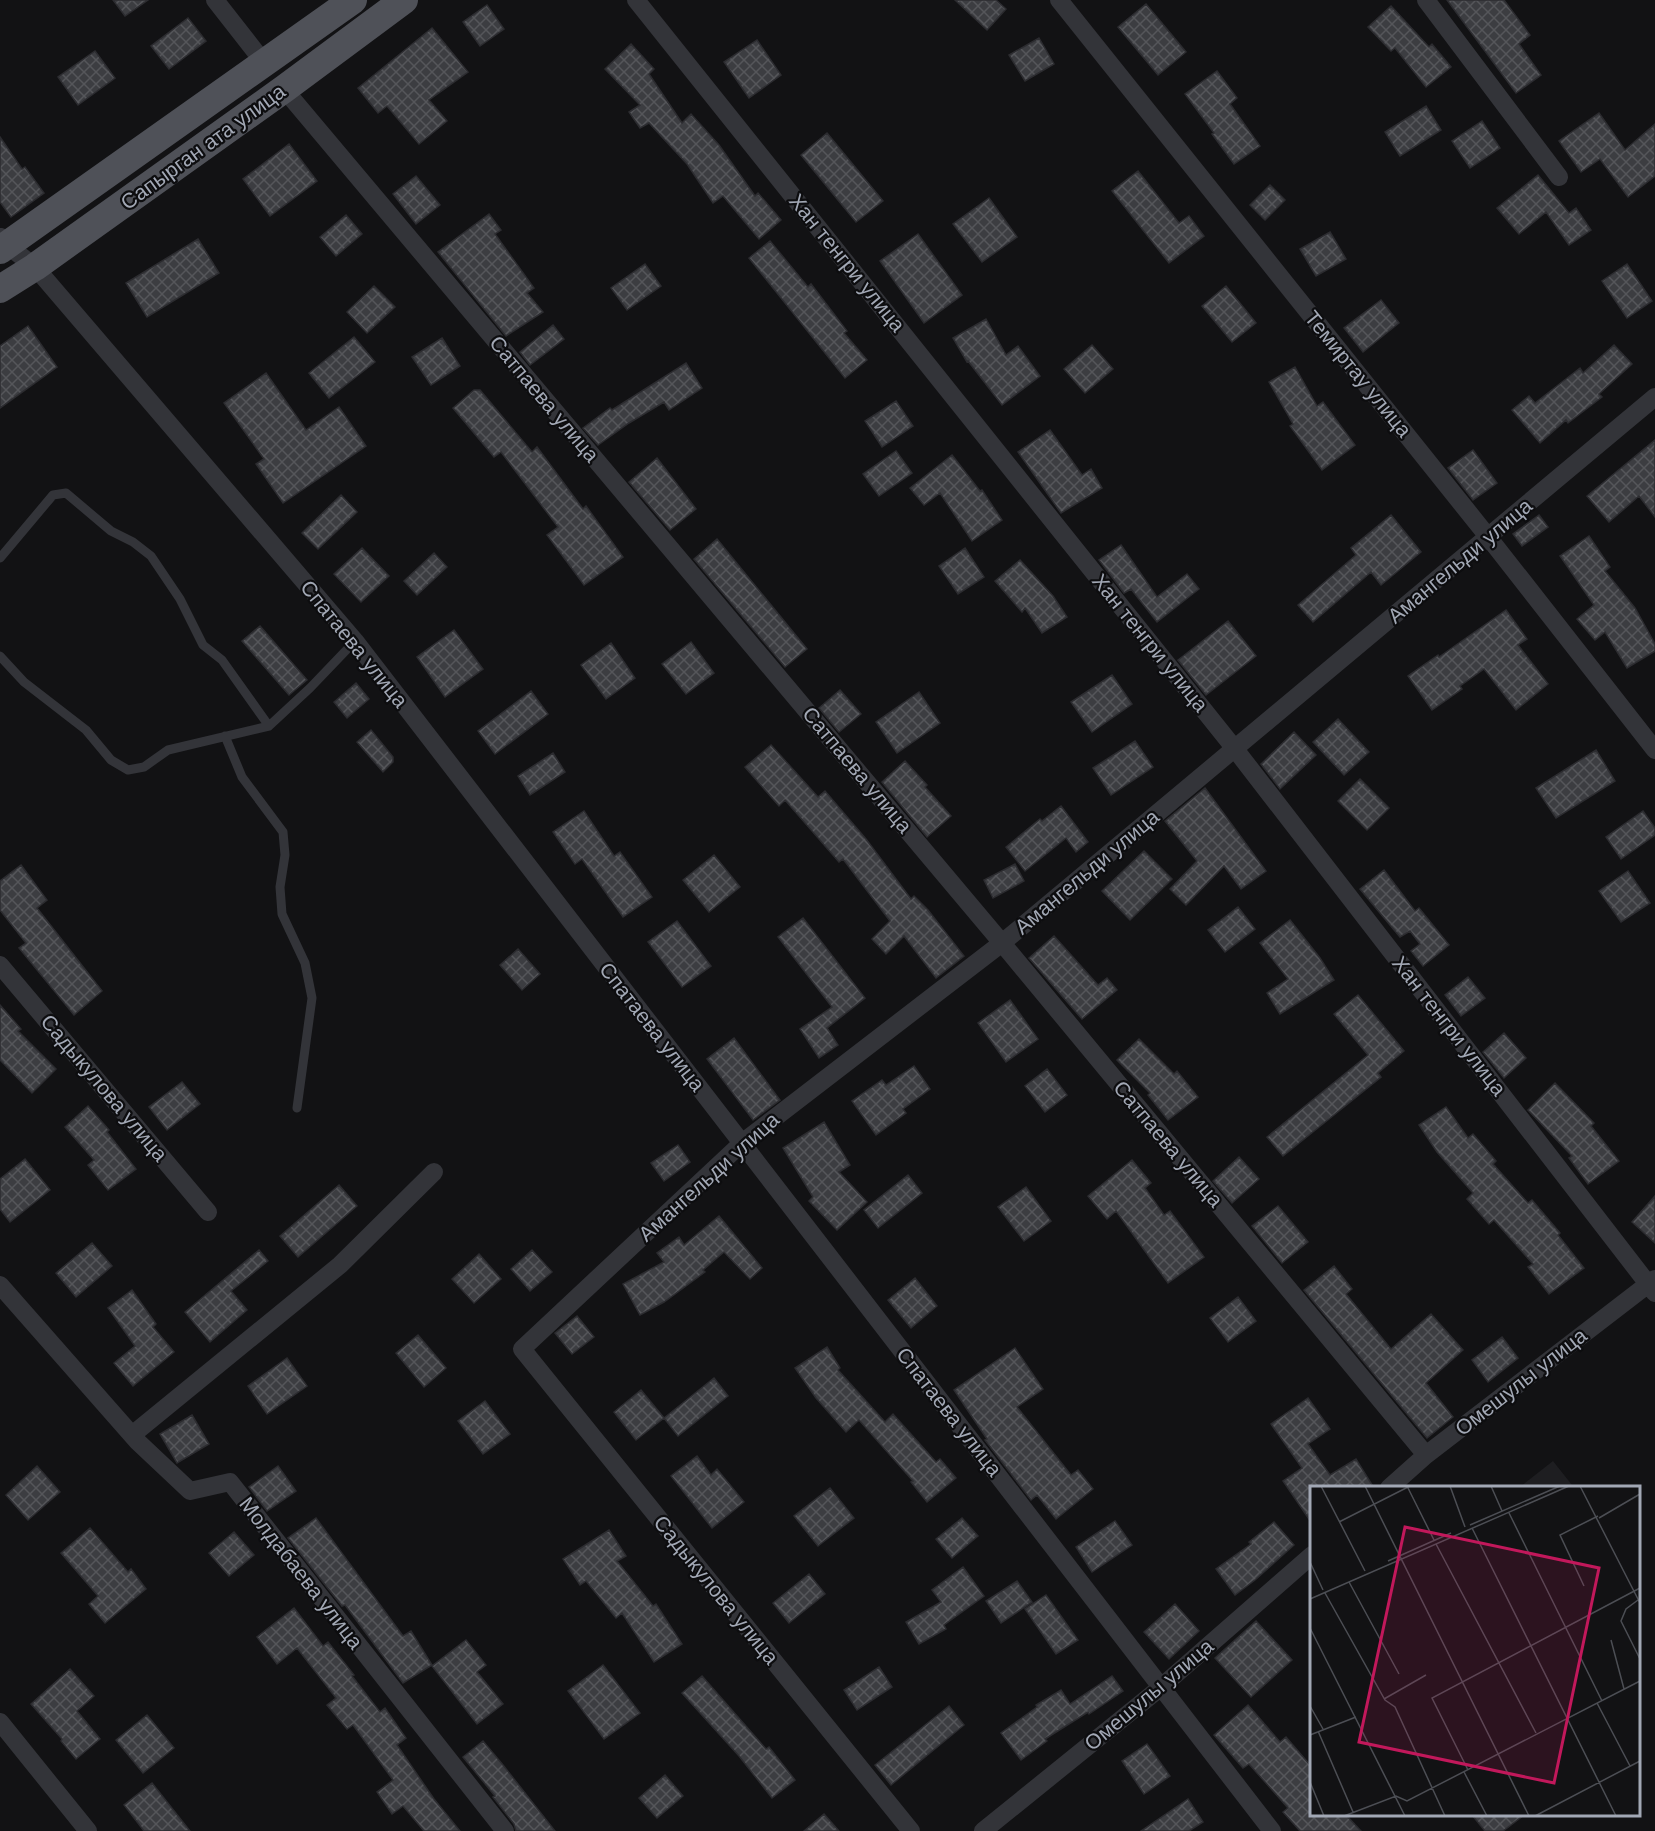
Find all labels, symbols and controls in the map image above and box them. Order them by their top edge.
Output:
street label: Сапырган ата улица [116,79,290,214]
street label: Хан тенгри улица [785,189,910,336]
street label: Темиртау улица [1300,306,1416,442]
street label: Сатпаева улица [485,331,604,466]
street label: Амангельди улица [1383,494,1537,627]
street label: Хан тенгри улица [1088,569,1213,716]
street label: Спатаева улица [296,576,413,712]
street label: Сатпаева улица [798,702,917,837]
street label: Амангельди улица [1010,805,1164,938]
street label: Хан тенгри улица [1388,951,1511,1100]
street label: Спатаева улица [595,958,710,1096]
street label: Садыкулова улица [36,1010,173,1166]
street label: Сатпаева улица [1109,1076,1228,1211]
street label: Амангельди улица [634,1107,784,1246]
street label: Омешулы улица [1450,1323,1591,1440]
street label: Спатаева улица [892,1343,1007,1481]
inset map [1310,1486,1640,1816]
street label: Молдабаева улица [235,1492,368,1653]
street label: Садыкулова улица [649,1511,783,1669]
street label: Омешулы улица [1080,1634,1218,1755]

